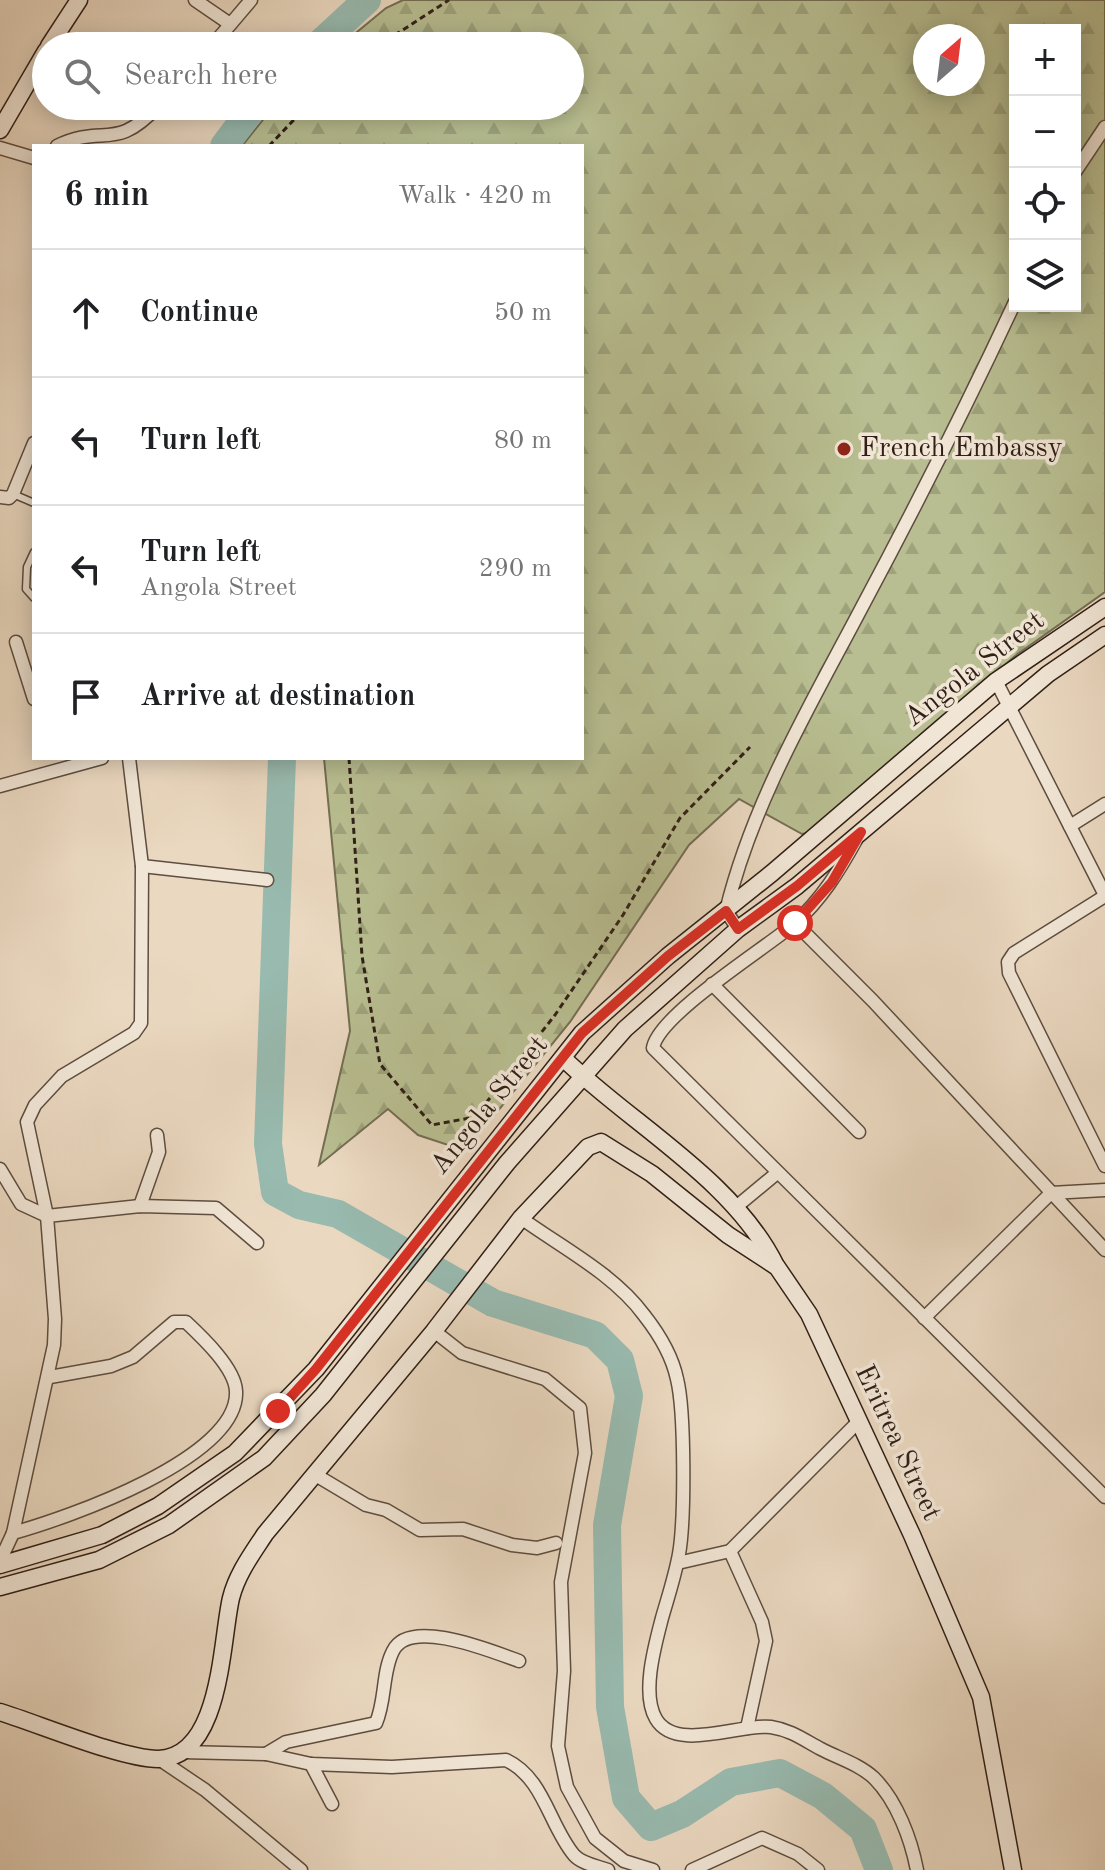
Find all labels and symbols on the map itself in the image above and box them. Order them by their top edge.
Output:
north arrow [913,24,985,96]
place label: French Embassy [860,435,1063,463]
marker: French Embassy [835,440,853,458]
street label: Angola Street [900,607,1050,733]
route start [777,905,813,941]
street label: Angola Street [426,1032,554,1180]
street label: Eritrea Street [849,1361,945,1525]
route end [260,1393,296,1429]

